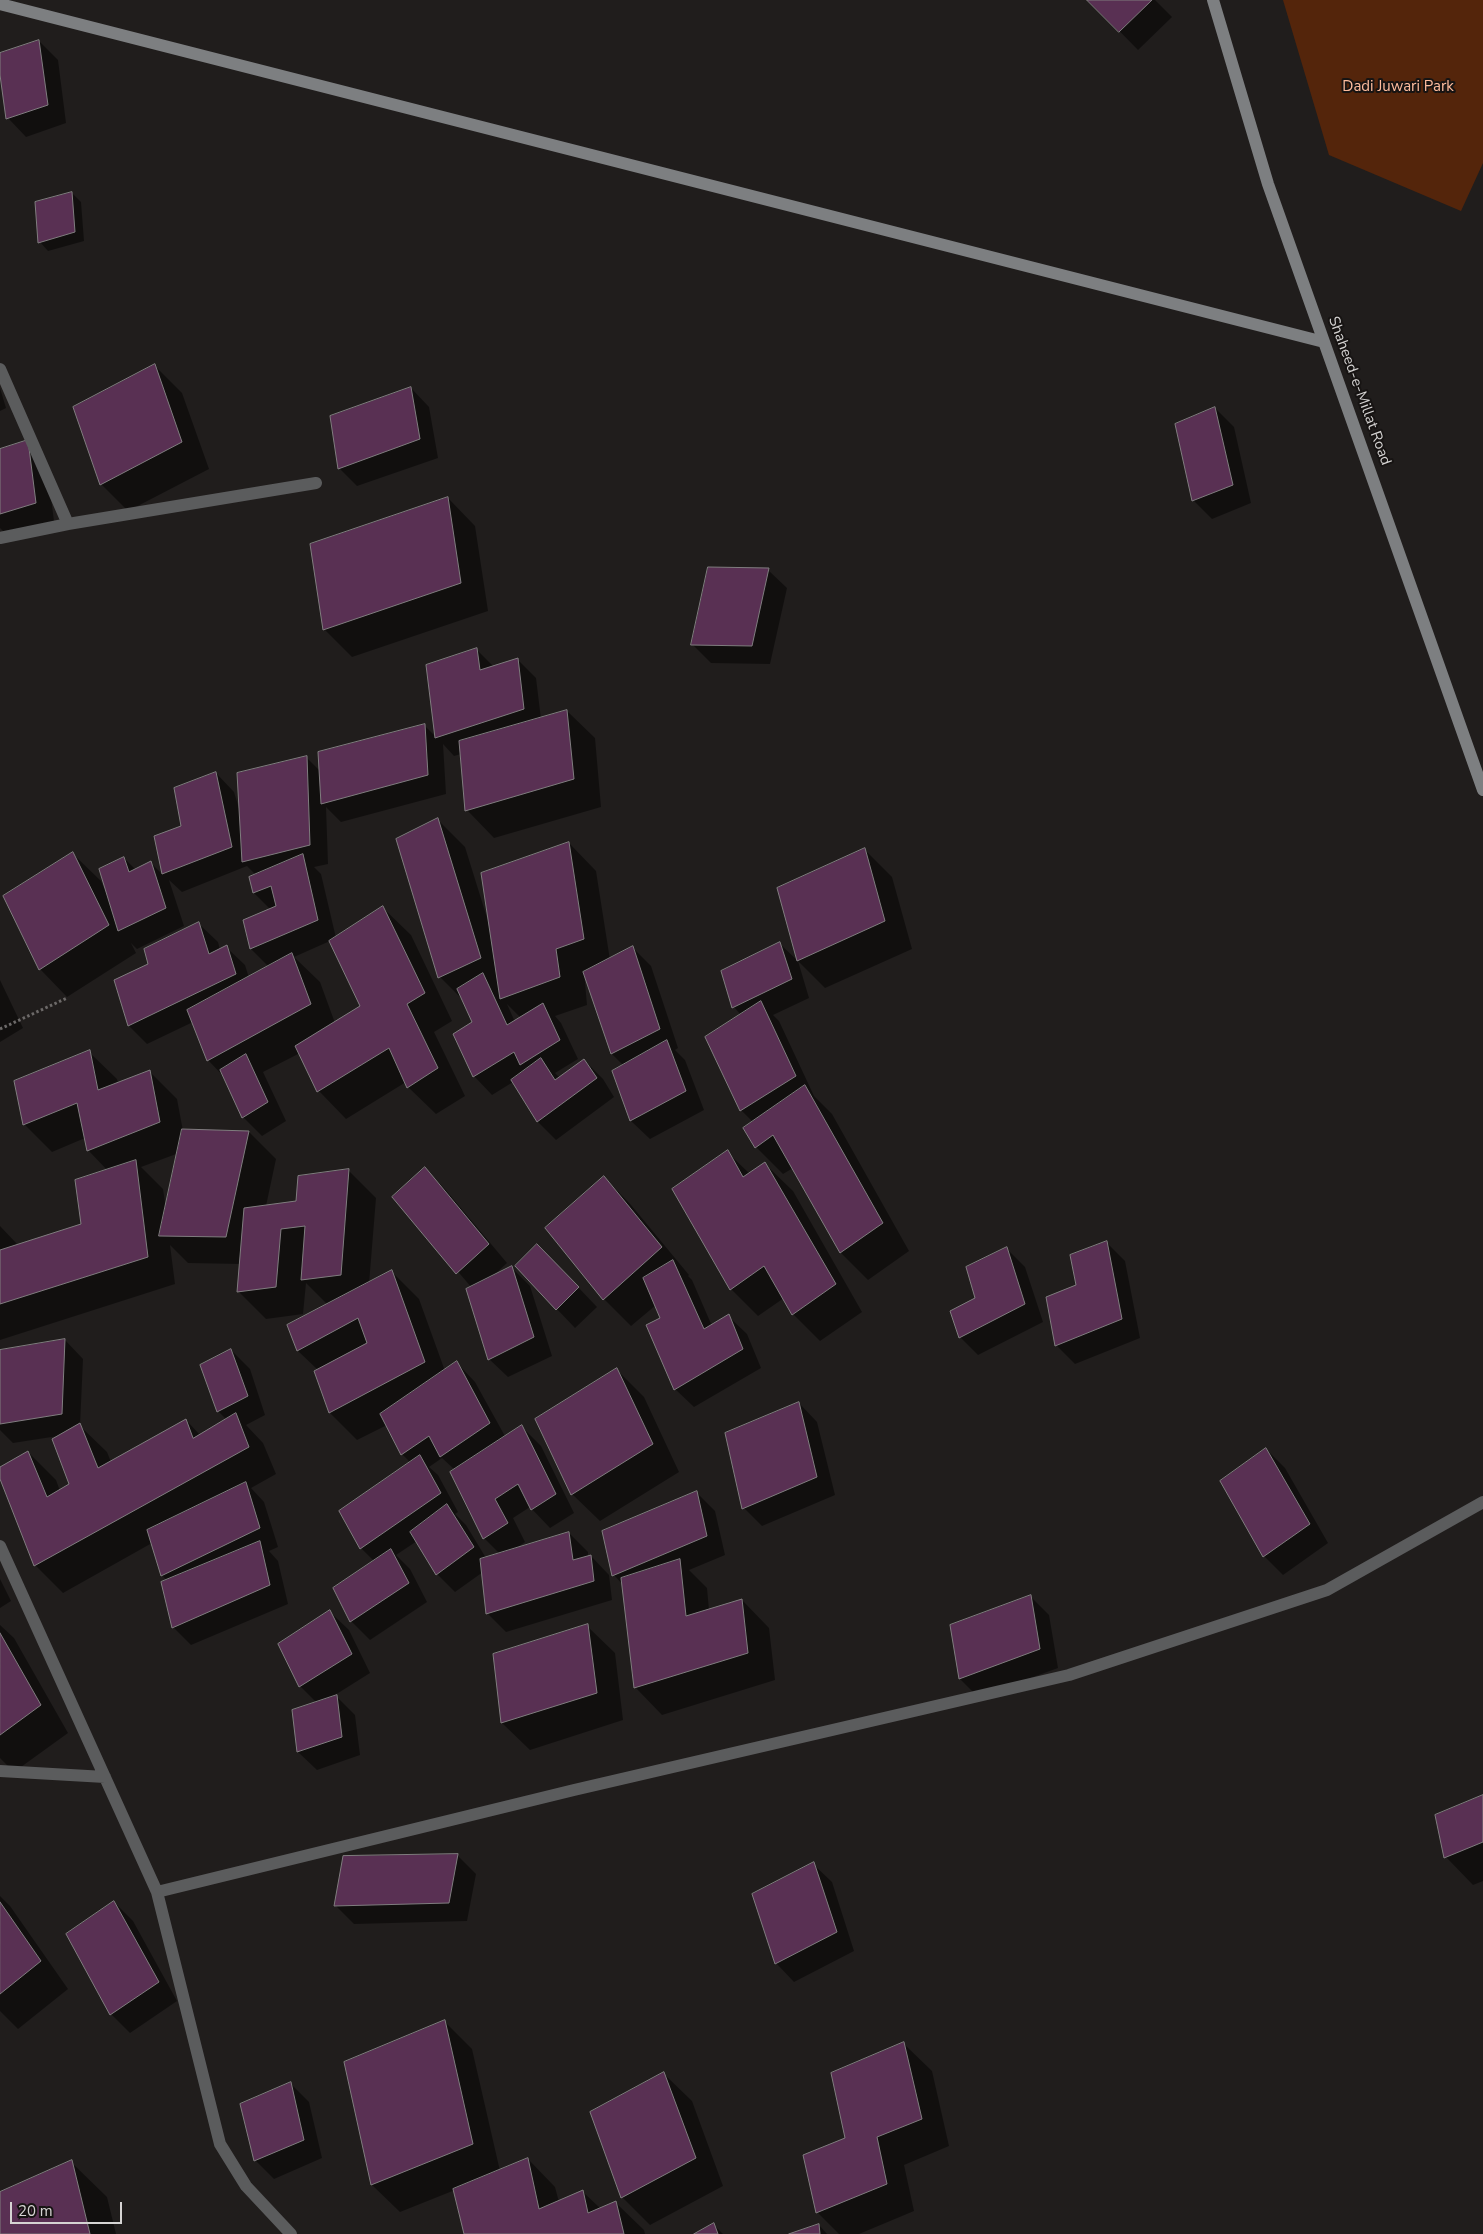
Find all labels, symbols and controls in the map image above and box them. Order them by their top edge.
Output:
park label: Dadi Juwari Park [1342,78,1454,96]
street label: Shaheed-e-Millat Road [1324,314,1394,468]
scale bar [12,2192,125,2224]
text: 20 m [18,2201,53,2221]

